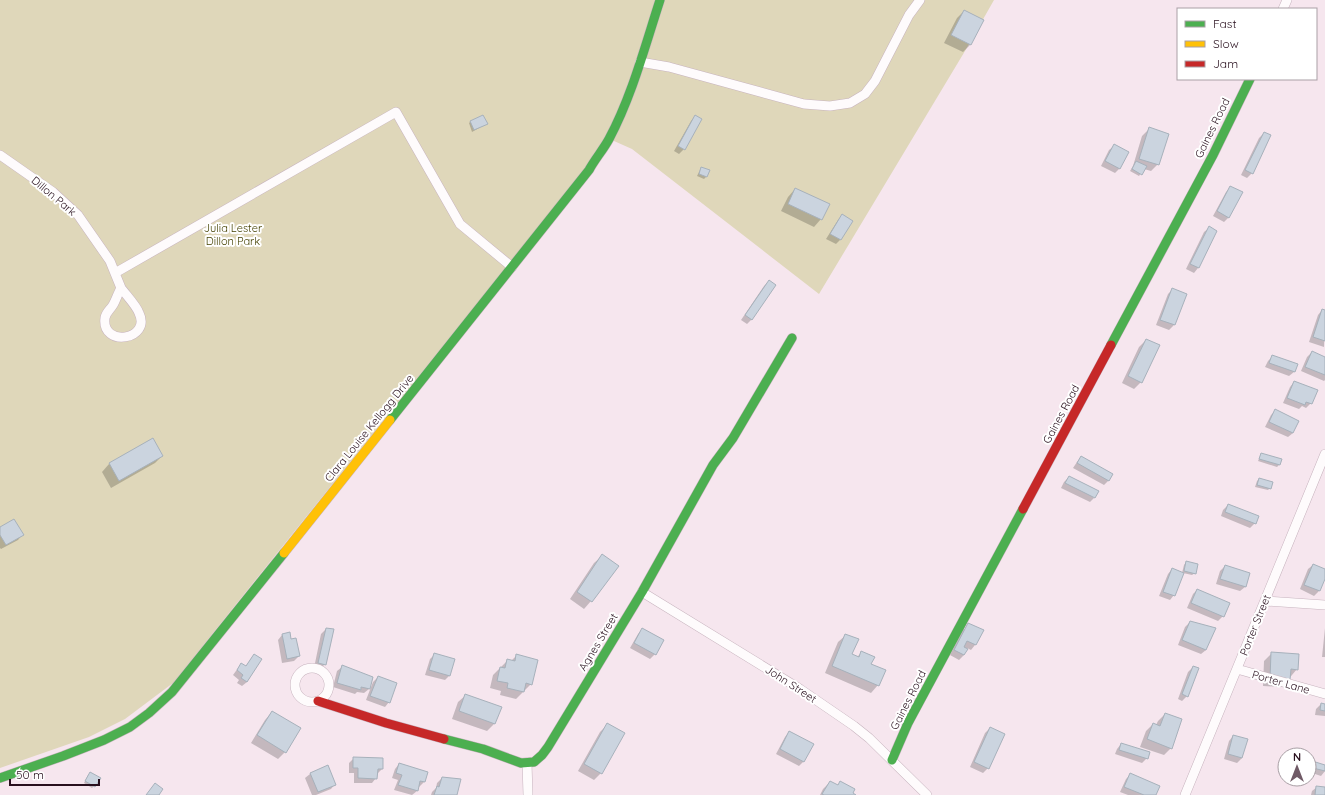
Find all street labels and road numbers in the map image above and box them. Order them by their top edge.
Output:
street label: Gaines Road [1191,96,1233,160]
street label: Dillon Park [29,173,79,219]
street label: Clara Louise Kellogg Drive [321,372,417,484]
street label: Gaines Road [1040,382,1082,446]
street label: Porter Street [1236,592,1274,658]
street label: Agnes Street [575,610,621,673]
street label: John Street [763,662,820,706]
street label: Porter Lane [1250,667,1312,697]
street label: Gaines Road [887,668,929,732]

